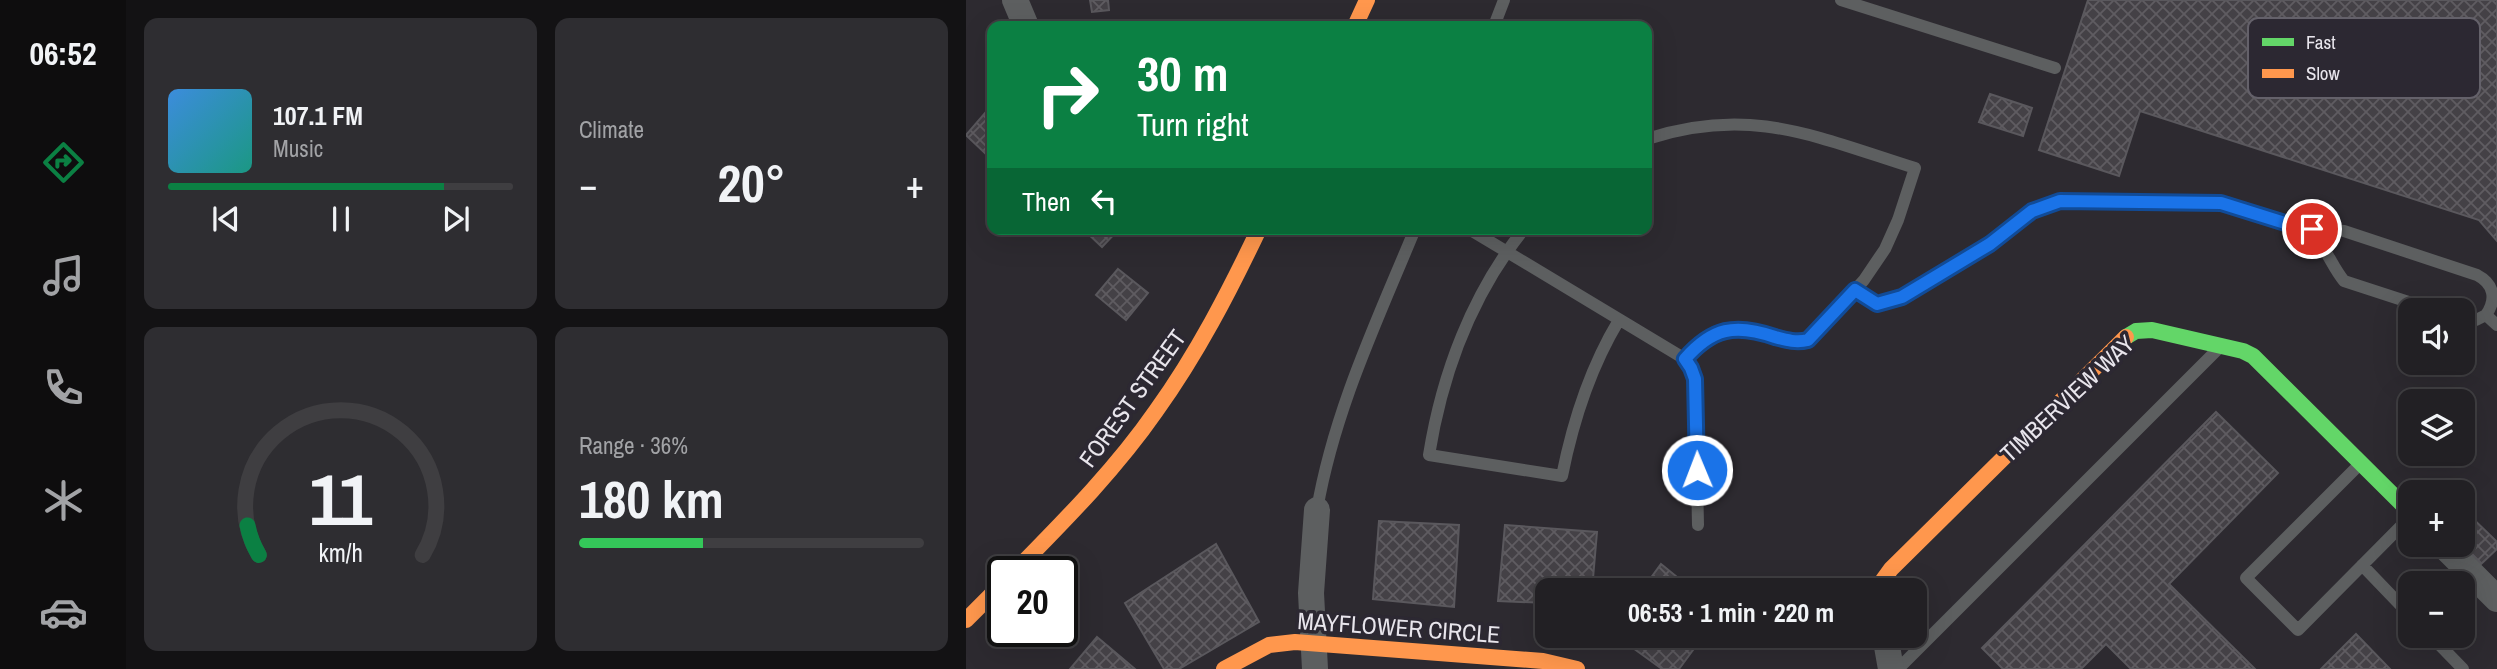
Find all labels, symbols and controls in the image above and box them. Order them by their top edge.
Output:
legend [2248,18,2480,98]
text: Fast [2306,29,2336,55]
text: 06:52 [29,32,97,75]
text: 30 m [1137,40,1229,106]
icon: right [1022,49,1113,140]
text: Slow [2306,60,2341,86]
text: 107.1 FM [273,98,363,133]
text: Turn right [1137,103,1249,146]
text: Climate [579,114,644,145]
text: Music [273,133,323,164]
icon: directions [39,138,88,187]
text: 20° [717,148,786,218]
text: − [579,159,597,210]
text: + [906,159,924,210]
icon: left [1085,182,1123,220]
text: Then [1022,184,1071,219]
pin [2282,199,2342,259]
icon: previous [207,200,245,238]
icon: pause [322,200,360,238]
icon: next [437,200,475,238]
icon: arrive [2293,210,2331,248]
icon: music [39,251,88,300]
map controls [2398,298,2475,648]
button: sound [2398,298,2475,375]
street label: FOREST STREET [1071,323,1193,473]
street label: TIMBERVIEW WAY [1993,327,2141,469]
icon: phone [39,363,88,412]
button: layers [2398,389,2475,466]
text: Range · 36% [579,430,688,461]
position arrow [1660,433,1734,507]
text: 11 [309,450,373,548]
text: 180 km [579,464,724,534]
icon: climate [39,476,88,525]
button: + [2398,480,2475,557]
text: km/h [318,536,363,570]
speed limit sign: 20 [987,556,1078,647]
button: − [2398,571,2475,648]
icon: car [39,588,88,637]
text: 06:53 · 1 min · 220 m [1628,595,1834,630]
street label: MAYFLOWER CIRCLE [1297,604,1501,650]

